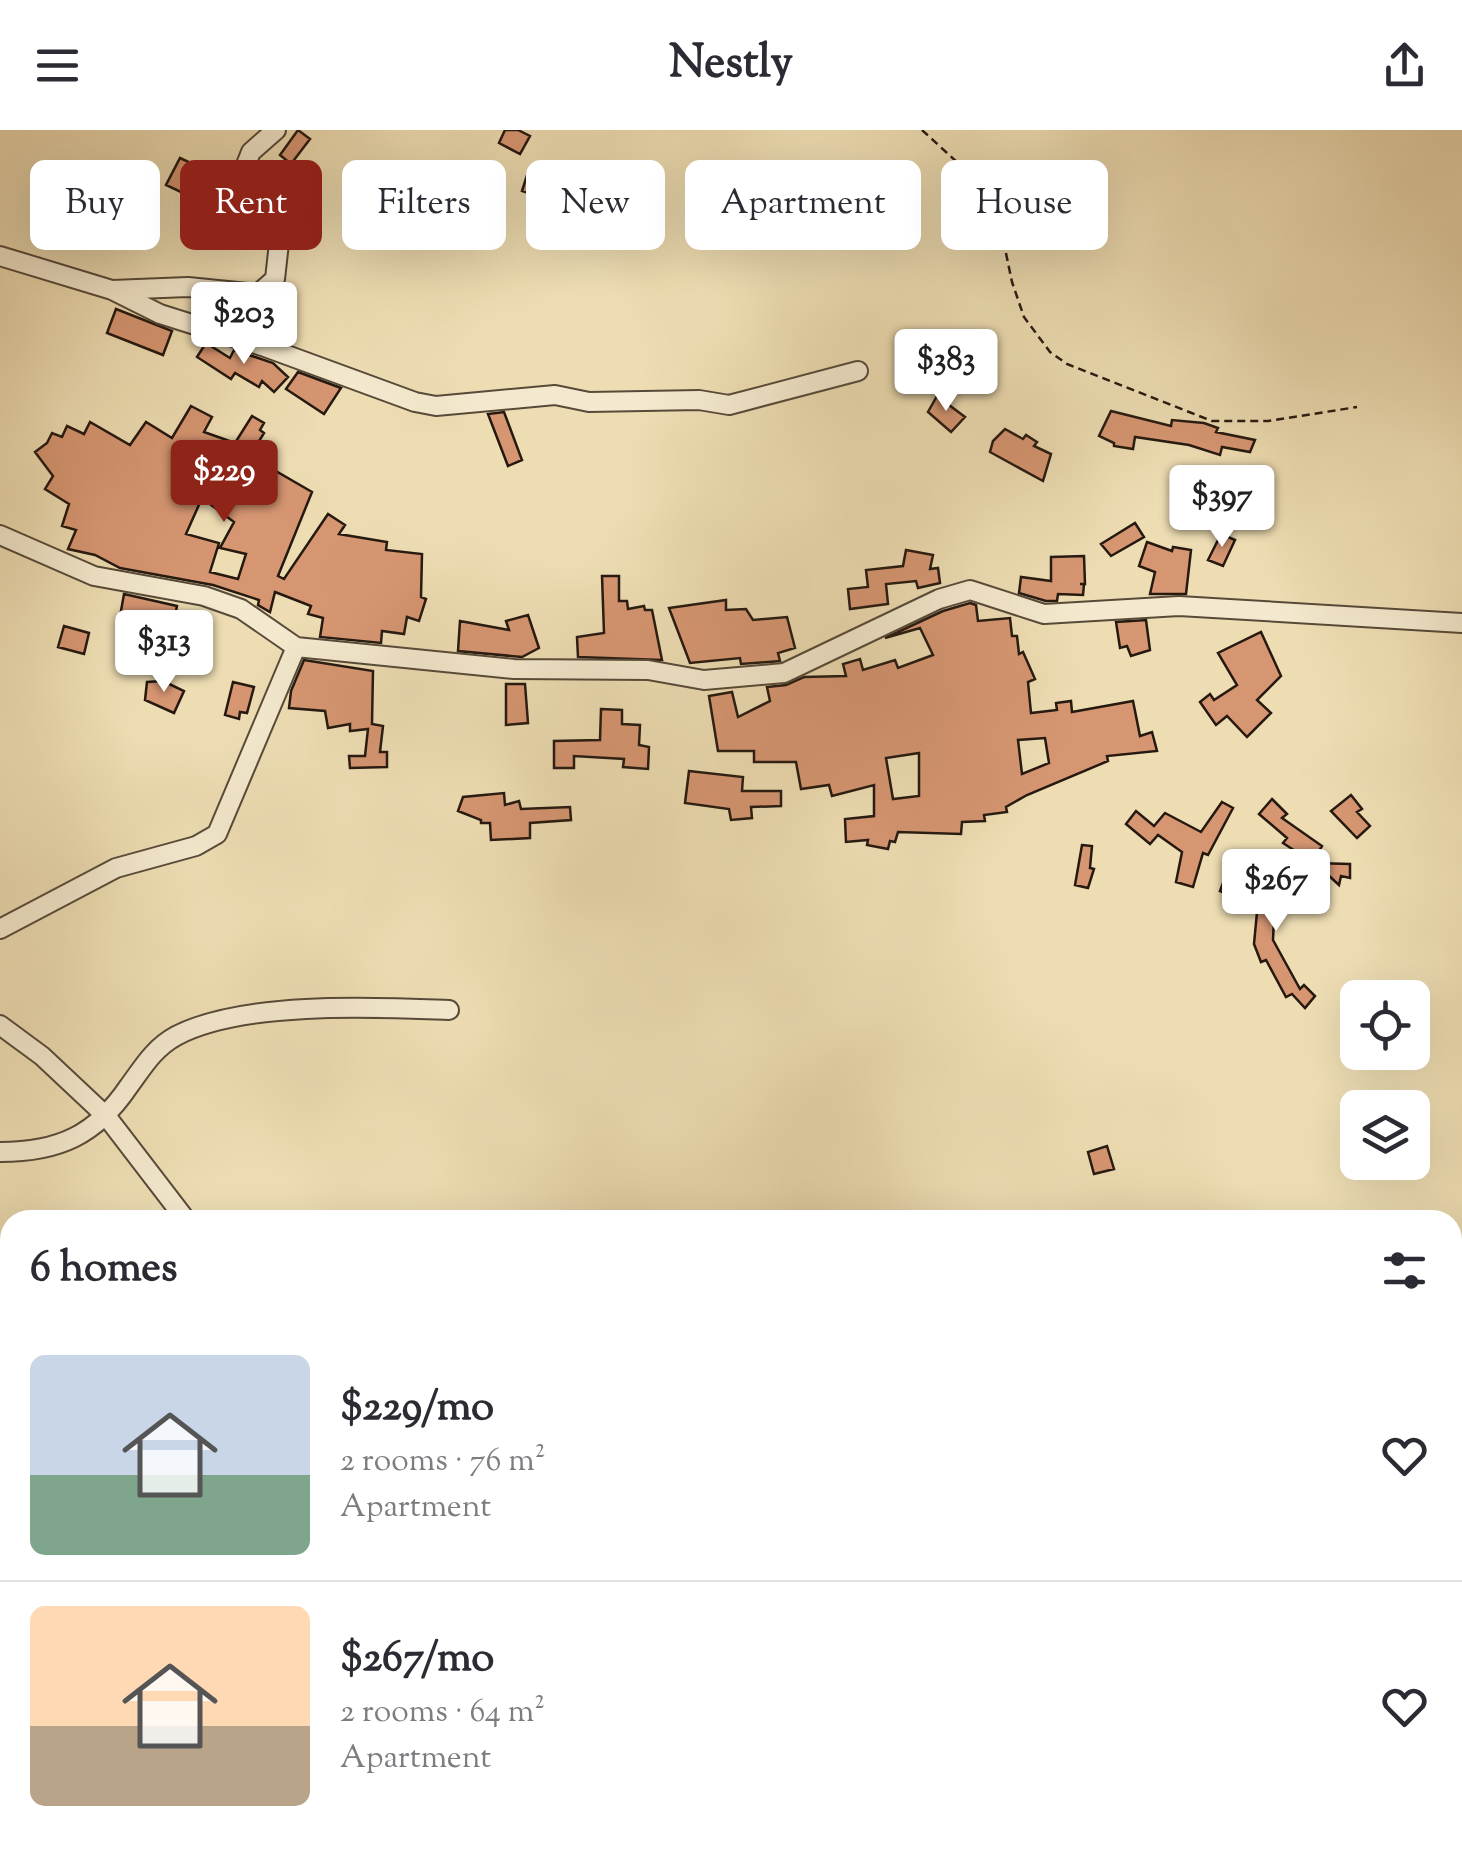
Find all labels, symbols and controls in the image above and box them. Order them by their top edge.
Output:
text: Nestly [669,33,793,98]
icon: menu [30,38,85,93]
icon: share [1377,38,1432,93]
chip: Buy [30,160,160,250]
chip: Rent [180,160,322,250]
chip: Filters [342,160,506,250]
chip: New [526,160,665,250]
chip: Apartment [685,160,921,250]
chip: House [941,160,1108,250]
pin: $203 [185,282,303,367]
text: $203 [213,291,275,337]
pin: $383 [887,329,1005,414]
text: $383 [917,338,975,384]
pin: $229 [165,440,283,525]
text: $229 [193,449,255,495]
pin: $397 [1163,465,1281,550]
text: $397 [1191,474,1253,520]
pin: $313 [105,610,223,695]
text: $313 [137,619,191,665]
pin: $267 [1217,849,1335,934]
text: $267 [1244,858,1308,904]
map controls [1340,980,1430,1180]
button: locate [1340,980,1430,1070]
button: layers [1340,1090,1430,1180]
text: 6 homes [30,1240,177,1300]
icon: filters [1377,1243,1432,1298]
text: $229/mo [340,1379,494,1439]
icon: home [110,1395,230,1515]
icon: heart [1377,1428,1432,1483]
text: 2 rooms · 76 m² [340,1439,546,1485]
text: Apartment [340,1485,491,1531]
text: $267/mo [340,1630,494,1690]
icon: home [110,1646,230,1766]
icon: heart [1377,1679,1432,1734]
text: 2 rooms · 64 m² [340,1690,545,1736]
text: Apartment [340,1736,491,1782]

